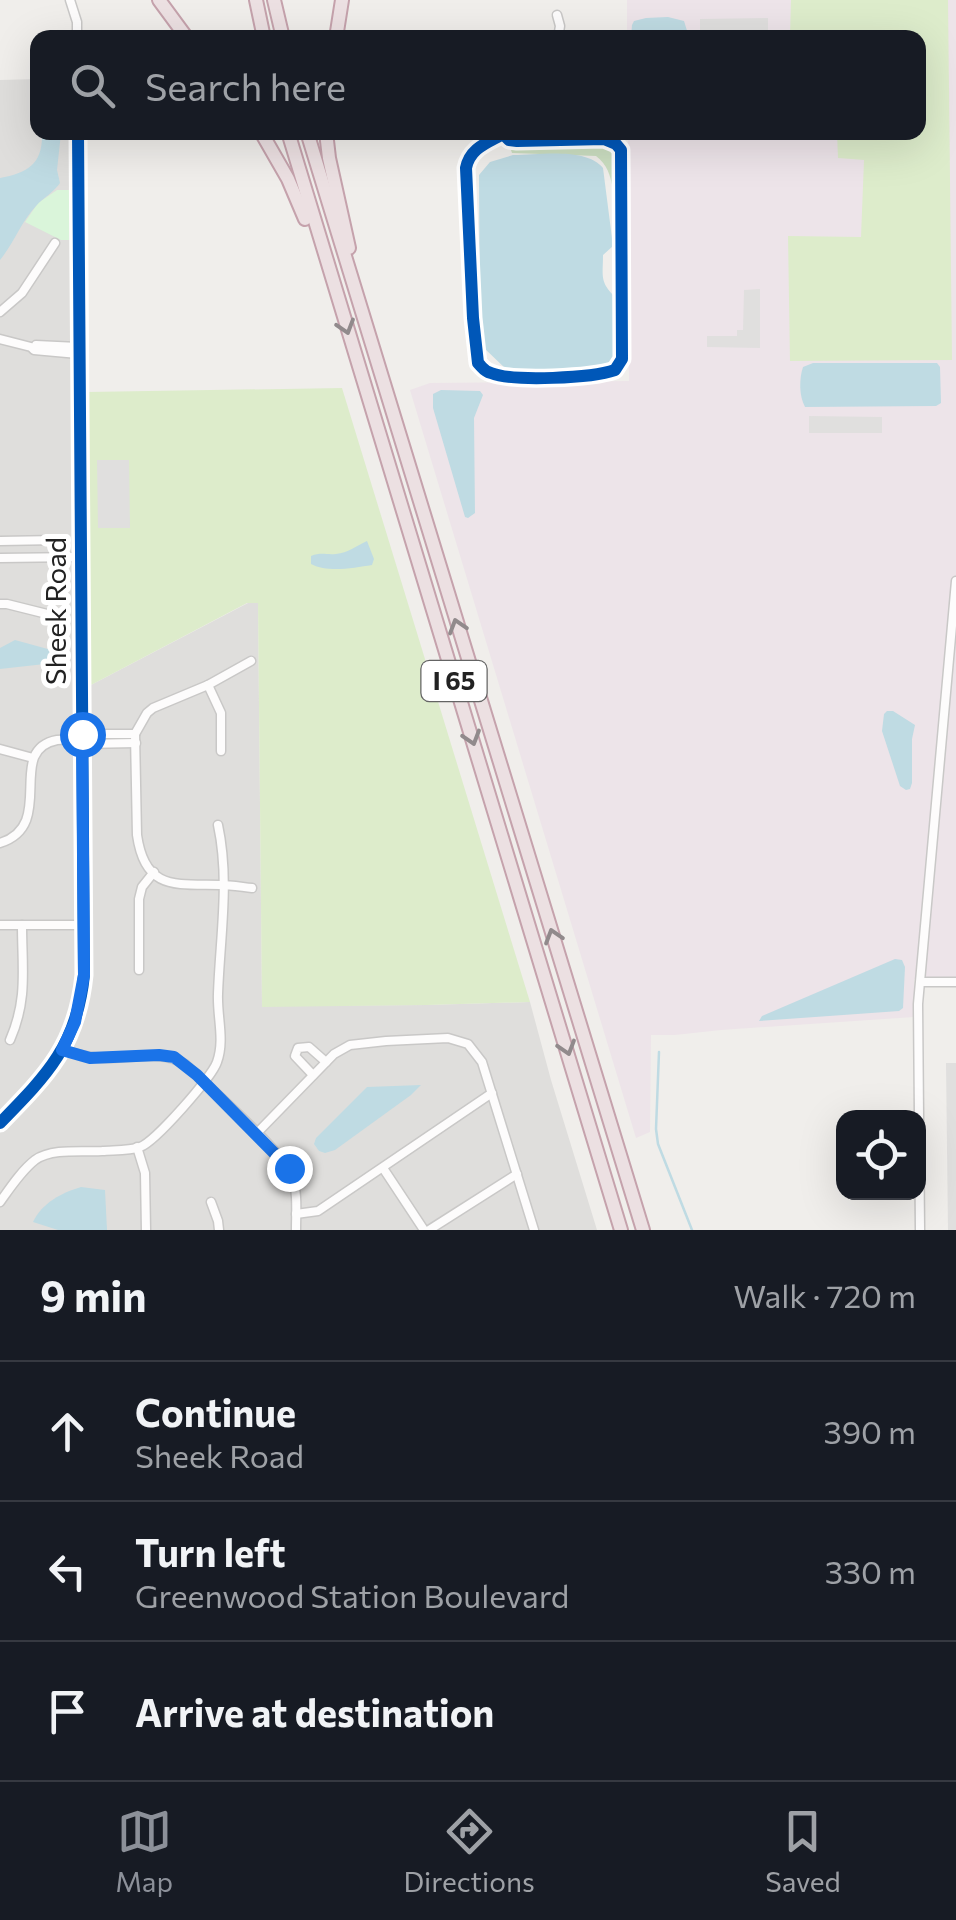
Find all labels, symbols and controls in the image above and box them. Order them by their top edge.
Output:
search box [30,30,926,140]
icon: search [65,58,120,113]
text: Search here [145,62,346,109]
one-way arrow [334,317,354,334]
street label: Sheek Road [38,537,72,685]
one-way arrow [448,618,469,635]
road number: I 65 [422,661,486,701]
route start [60,712,106,758]
one-way arrow [460,728,481,745]
one-way arrow [544,928,565,945]
one-way arrow [555,1039,576,1056]
map controls [836,1110,926,1200]
button: locate [836,1110,926,1200]
route end [267,1146,313,1192]
text: 9 min [40,1269,147,1321]
text: Walk · 720 m [734,1275,916,1315]
text: Continue [135,1388,296,1435]
icon: ahead [40,1404,95,1459]
text: 390 m [823,1411,916,1451]
text: Sheek Road [135,1435,304,1475]
text: Turn left [135,1528,286,1575]
icon: left [40,1544,95,1599]
text: 330 m [825,1551,916,1591]
text: Greenwood Station Boulevard [135,1575,569,1615]
icon: arrive [40,1684,95,1739]
text: Arrive at destination [135,1688,494,1735]
tab: Map [115,1804,173,1898]
tab: Directions [403,1804,535,1898]
tab: Saved [765,1804,841,1898]

